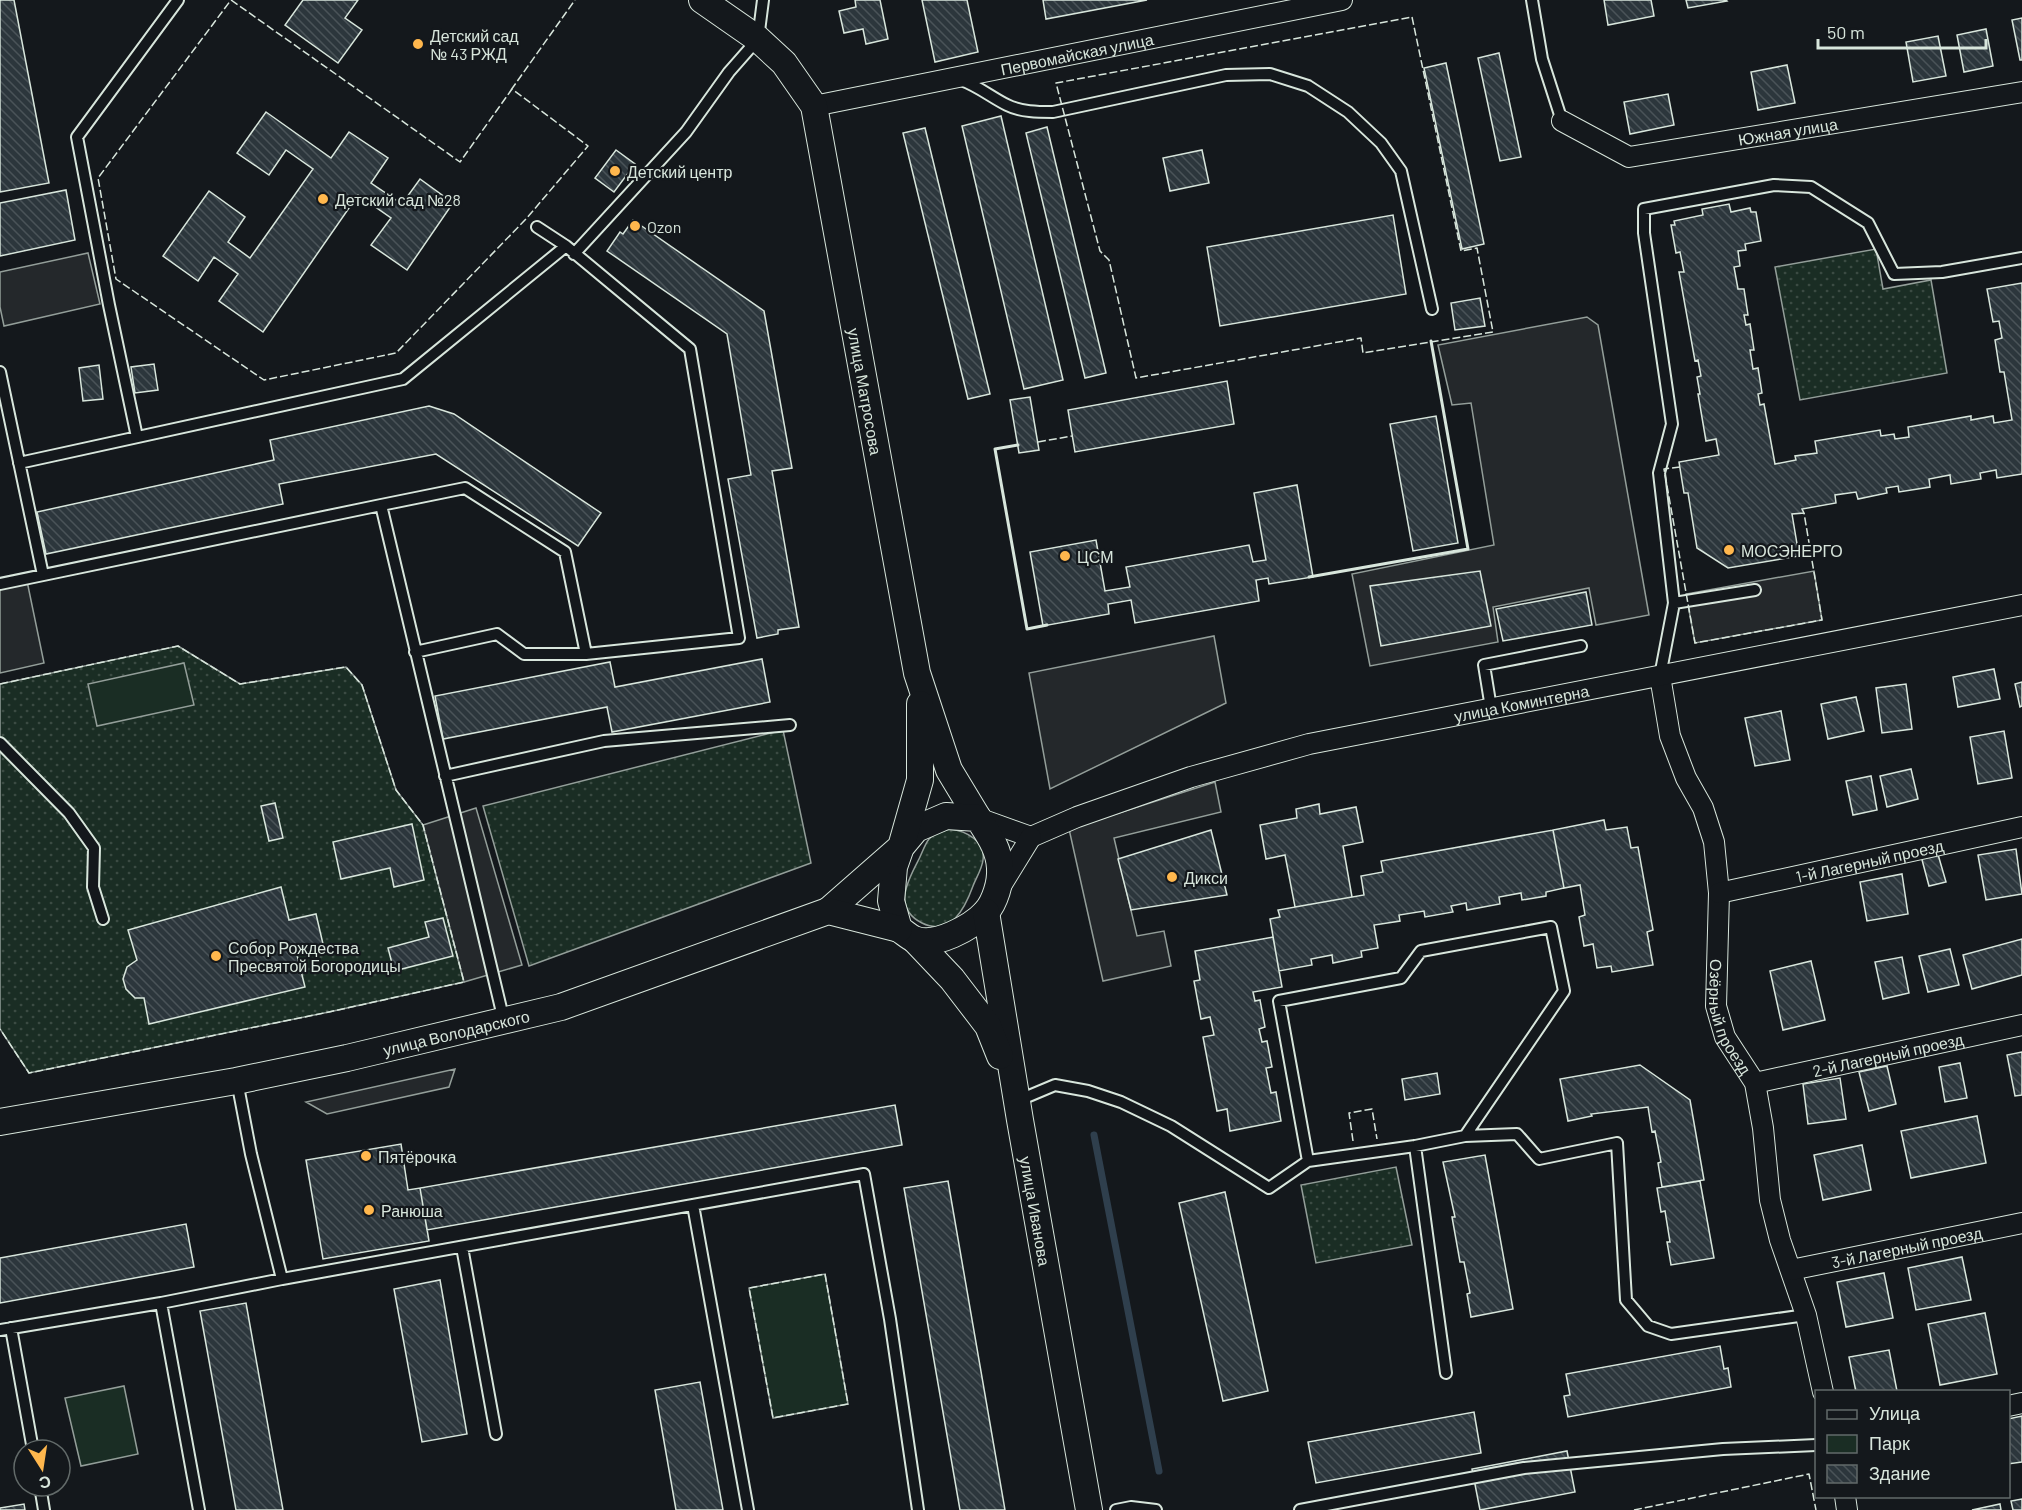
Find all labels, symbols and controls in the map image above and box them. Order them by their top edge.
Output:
scale bar [1818,12,1986,50]
text: 50 m [1827,21,1865,43]
place label: Детский сад № 43 РЖД [430,26,519,63]
street label: Первомайская улица [999,29,1155,78]
marker: Детский сад № 43 РЖД [411,37,425,51]
street label: Южная улица [1737,113,1839,148]
place label: Детский центр [627,162,732,181]
marker: Детский центр [608,164,622,178]
place label: Детский сад №28 [335,190,461,209]
marker: Детский сад №28 [316,192,330,206]
place label: Ozon [647,217,681,236]
marker: Ozon [628,219,642,233]
street label: улица Матросова [845,326,887,456]
place label: МОСЭНЕРГО [1741,541,1843,560]
marker: МОСЭНЕРГО [1722,543,1736,557]
place label: ЦСМ [1077,547,1114,566]
marker: ЦСМ [1058,549,1072,563]
street label: улица Коминтерна [1452,680,1591,725]
street label: 1-й Лагерный проезд [1794,835,1946,886]
place label: Дикси [1184,868,1228,887]
marker: Дикси [1165,870,1179,884]
place label: Собор Рождества Пресвятой Богородицы [228,938,401,975]
marker: Собор Рождества Пресвятой Богородицы [209,949,223,963]
street label: Озёрный проезд [1707,959,1756,1078]
street label: улица Володарского [381,1005,531,1059]
street label: 2-й Лагерный проезд [1811,1028,1966,1080]
place label: Пятёрочка [378,1147,457,1166]
marker: Пятёрочка [359,1149,373,1163]
street label: улица Иванова [1017,1155,1055,1267]
place label: Ранюша [381,1201,443,1220]
marker: Ранюша [362,1203,376,1217]
street label: 3-й Лагерный проезд [1830,1222,1984,1271]
legend [1815,1390,2010,1498]
text: Улица [1869,1402,1921,1424]
text: Парк [1869,1432,1910,1454]
north arrow [12,1438,72,1498]
text: Здание [1869,1462,1930,1484]
text: С [37,1473,53,1494]

